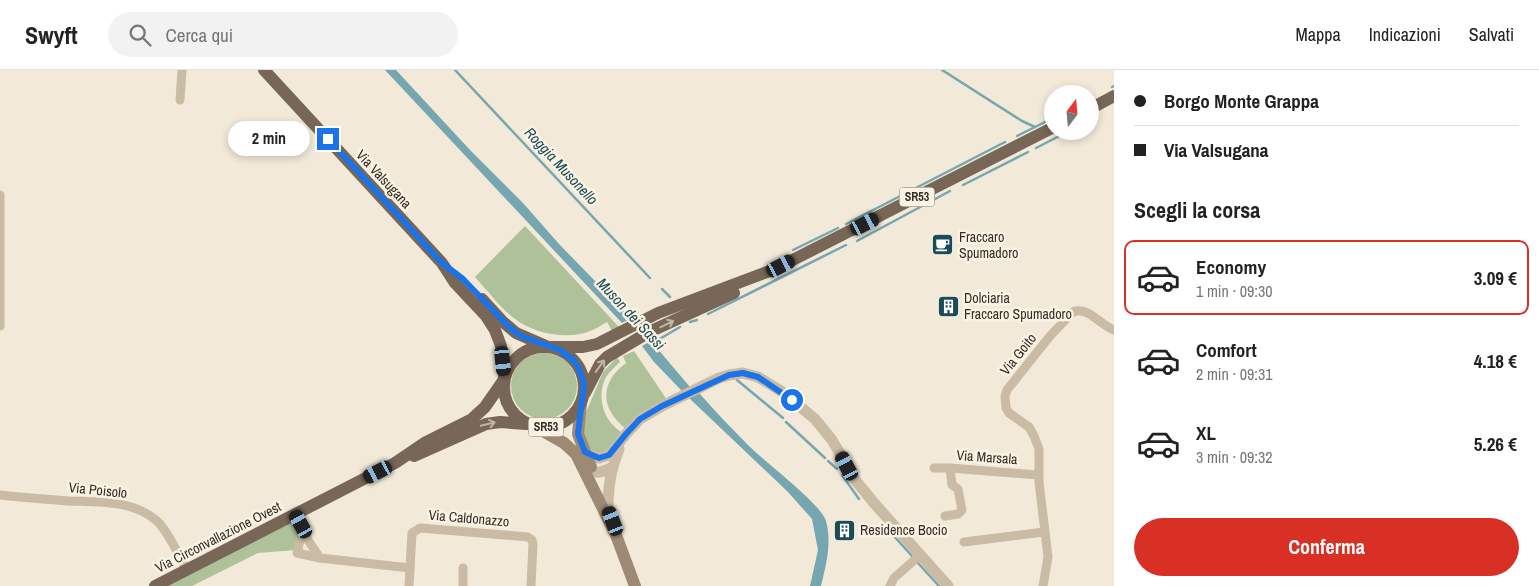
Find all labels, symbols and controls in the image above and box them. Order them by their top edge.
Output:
search box [108,12,458,57]
text: Swyft [25,19,78,51]
icon: search [126,21,154,49]
text: Cerca qui [166,22,233,48]
text: Mappa [1296,22,1341,47]
text: Indicazioni [1369,22,1441,47]
text: Salvati [1469,22,1514,47]
north arrow [1044,85,1099,140]
map controls [1044,85,1099,140]
text: Borgo Monte Grappa [1164,88,1319,114]
callout: 2 min [228,122,310,156]
water label: Roggia Musonello [520,122,603,209]
text: 2 min [252,127,286,149]
route end [317,128,339,150]
text: Via Valsugana [1164,137,1269,163]
street label: Via Valsugana [352,146,416,213]
road number: SR53 [900,188,934,206]
text: Scegli la corsa [1134,195,1260,225]
car [848,211,881,237]
place label: Fraccaro Spumadoro [959,228,1018,262]
cafe icon: Fraccaro Spumadoro [931,233,955,257]
car [764,253,797,279]
text: Economy [1196,254,1266,280]
icon: car [1136,255,1181,300]
text: 3.09 € [1474,265,1517,291]
water label: Muson dei Sassi [592,273,671,355]
text: 1 min · 09:30 [1196,280,1273,302]
place label: Dolciaria Fraccaro Spumadoro [964,289,1072,323]
building icon: Dolciaria Fraccaro Spumadoro [936,294,960,318]
one-way arrow [659,319,674,328]
street label: Via Goito [996,330,1040,378]
text: Comfort [1196,337,1257,363]
icon: car [1136,338,1181,383]
car [493,345,512,377]
text: 4.18 € [1474,348,1517,374]
one-way arrow [595,359,605,373]
text: 2 min · 09:31 [1196,363,1273,385]
route start [781,389,803,411]
road number: SR53 [528,418,564,437]
one-way arrow [480,419,496,428]
text: XL [1196,420,1216,446]
icon: car [1136,421,1181,466]
text: 5.26 € [1474,431,1517,457]
street label: Via Marsala [956,446,1019,468]
text: 3 min · 09:32 [1196,446,1273,468]
car [833,449,860,483]
car [361,459,394,485]
street label: Via Poisolo [68,478,128,502]
street label: Via Circonvallazione Ovest [152,497,284,577]
car [600,504,625,538]
street label: Via Caldonazzo [428,506,510,530]
car [287,507,314,541]
building icon: Residence Bocio [832,518,856,542]
button: Conferma [1134,518,1519,576]
place label: Residence Bocio [860,521,947,539]

